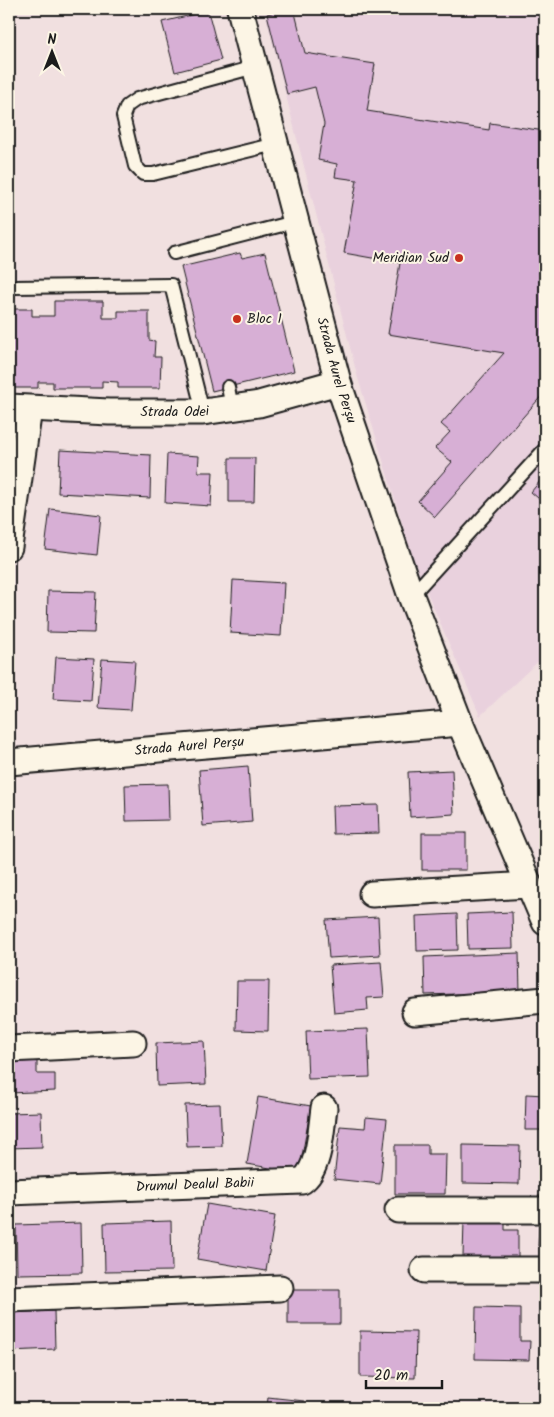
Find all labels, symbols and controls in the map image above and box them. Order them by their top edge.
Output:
north arrow [28,28,78,78]
text: N [48,29,57,51]
place label: Meridian Sud [373,247,450,269]
marker: Meridian Sud [453,252,465,264]
place label: Bloc 1 [247,308,282,330]
marker: Bloc 1 [231,313,243,325]
street label: Strada Aurel Perșu [310,315,362,427]
street label: Strada Odei [141,400,211,423]
street label: Strada Aurel Perșu [134,731,245,762]
street label: Drumul Dealul Babii [135,1172,255,1198]
scale bar [366,1357,443,1389]
text: 20 m [374,1364,408,1388]

